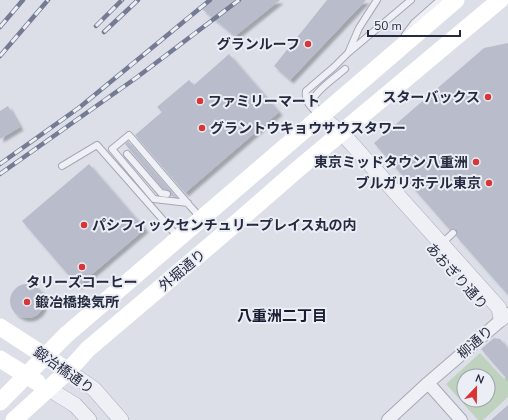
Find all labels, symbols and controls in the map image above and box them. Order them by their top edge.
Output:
scale bar [368,12,460,38]
text: 50 m [374,18,402,34]
place label: グランルーフ [217,35,300,54]
marker: グランルーフ [303,39,313,49]
place label: スターバックス [383,88,480,107]
place label: ファミリーマート [208,92,320,111]
marker: スターバックス [483,92,493,102]
marker: ファミリーマート [195,96,205,106]
place label: グラントウキョウサウスタワー [210,119,406,138]
marker: グラントウキョウサウスタワー [197,123,207,133]
place label: 東京ミッドタウン八重洲 [314,153,468,172]
marker: 東京ミッドタウン八重洲 [471,157,481,167]
place label: ブルガリホテル東京 [355,174,481,193]
marker: ブルガリホテル東京 [484,178,494,188]
place label: パシフィックセンチュリープレイス丸の内 [92,216,356,235]
marker: パシフィックセンチュリープレイス丸の内 [79,220,89,230]
street label: あおぎり通り [421,239,492,314]
street label: 外堀通り [155,245,210,296]
marker: タリーズコーヒー [77,262,87,272]
place label: タリーズコーヒー [26,273,138,292]
place label: 鍛冶橋換気所 [35,293,119,312]
marker: 鍛冶橋換気所 [22,297,32,307]
district label: 八重洲二丁目 [237,306,327,326]
street label: 柳通り [453,321,497,363]
street label: 鍛冶橋通り [30,343,98,398]
north arrow [456,368,496,408]
text: N [473,371,486,388]

